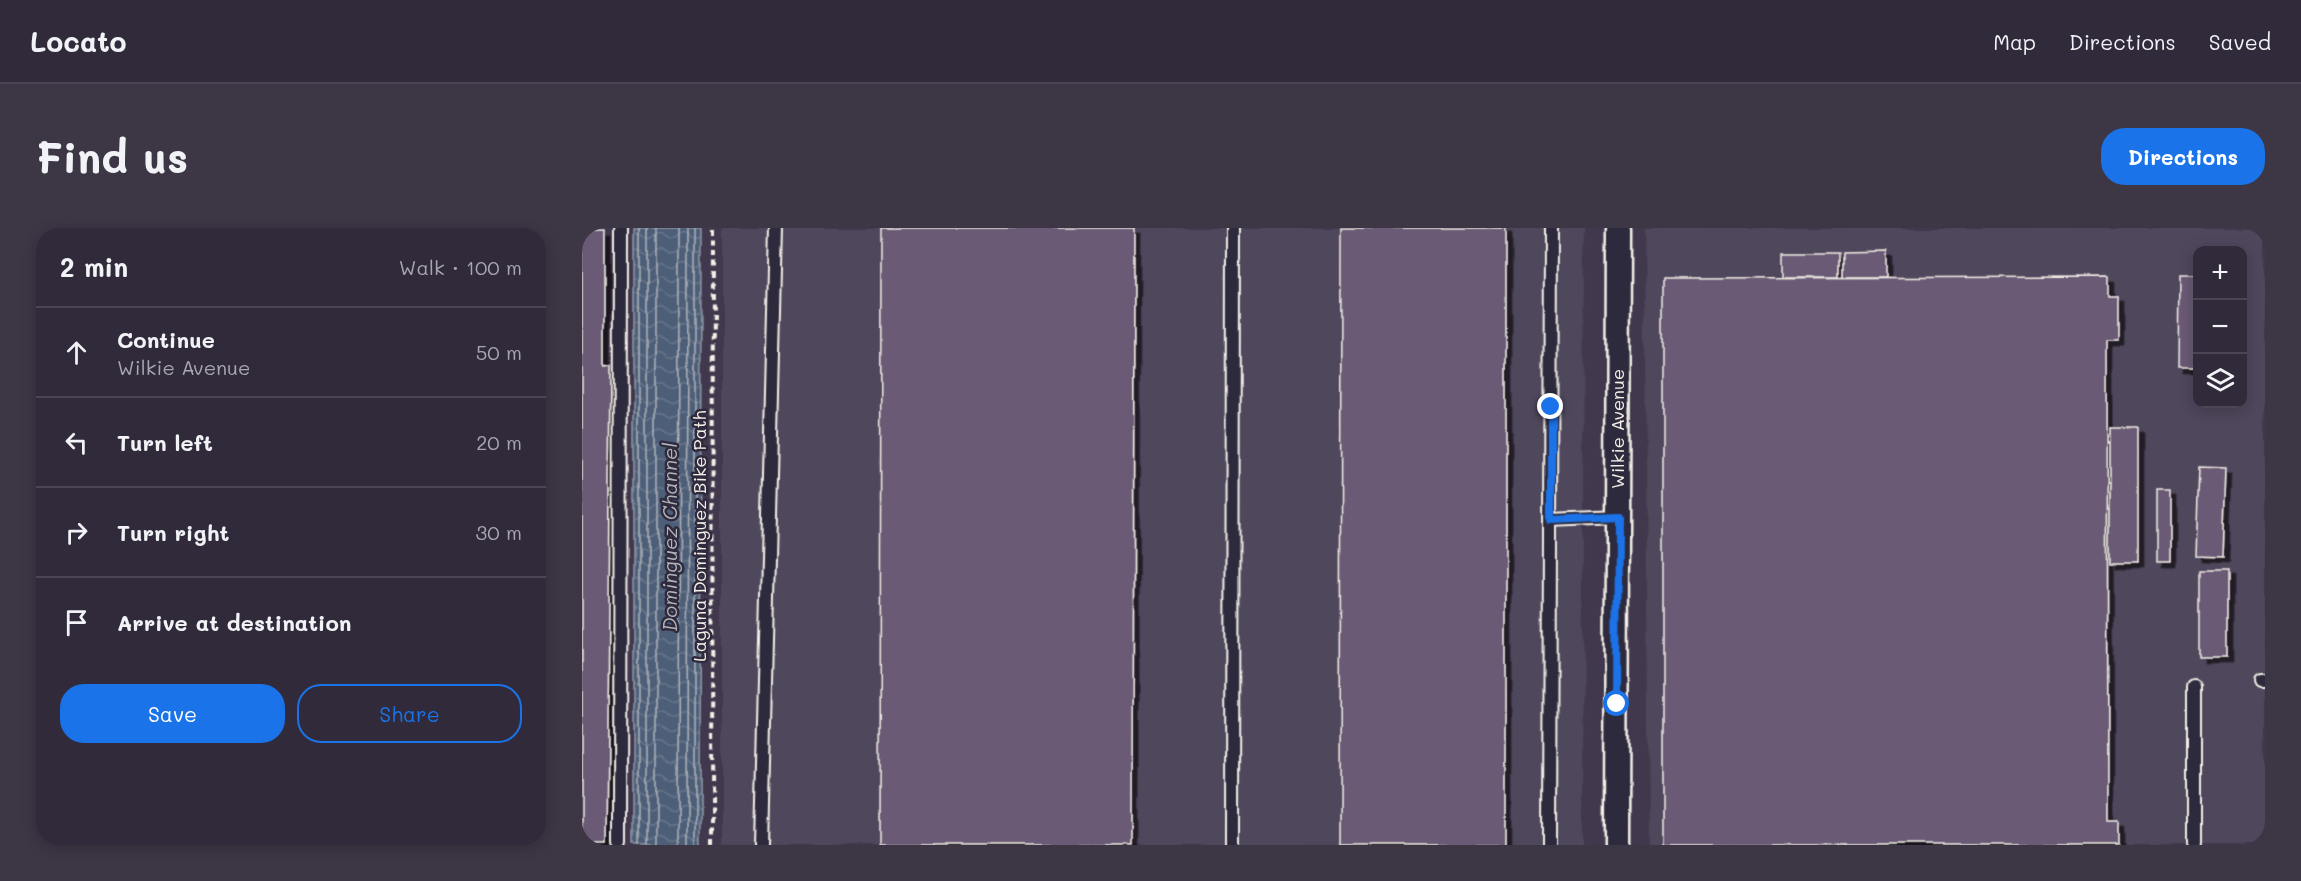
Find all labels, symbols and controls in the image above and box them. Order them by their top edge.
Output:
text: Locato [30,23,127,59]
text: Map [1993,28,2036,55]
text: Directions [2069,28,2176,55]
text: Saved [2209,28,2271,55]
button: Directions [2101,128,2265,185]
text: Find us [36,129,188,184]
map controls [2193,246,2247,408]
button: + [2193,246,2247,300]
text: 2 min [60,250,128,284]
text: Walk · 100 m [399,254,522,280]
button: − [2193,300,2247,354]
text: Continue [117,325,215,354]
icon: ahead [60,336,93,369]
text: 50 m [476,339,522,365]
text: Wilkie Avenue [117,354,250,380]
button: layers [2193,354,2247,408]
street label: Wilkie Avenue [1605,369,1629,489]
route end [1537,393,1563,419]
street label: Laguna Dominguez Bike Path [687,410,711,662]
icon: left [60,426,93,459]
text: Turn left [117,428,213,457]
text: 20 m [476,429,522,455]
water label: Dominguez Channel [656,443,682,631]
icon: right [60,516,93,549]
text: Turn right [117,518,229,547]
text: 30 m [476,519,522,545]
icon: arrive [60,606,93,639]
text: Arrive at destination [117,608,352,637]
button: Save [60,684,285,743]
button: Share [297,684,522,743]
route start [1603,690,1629,716]

